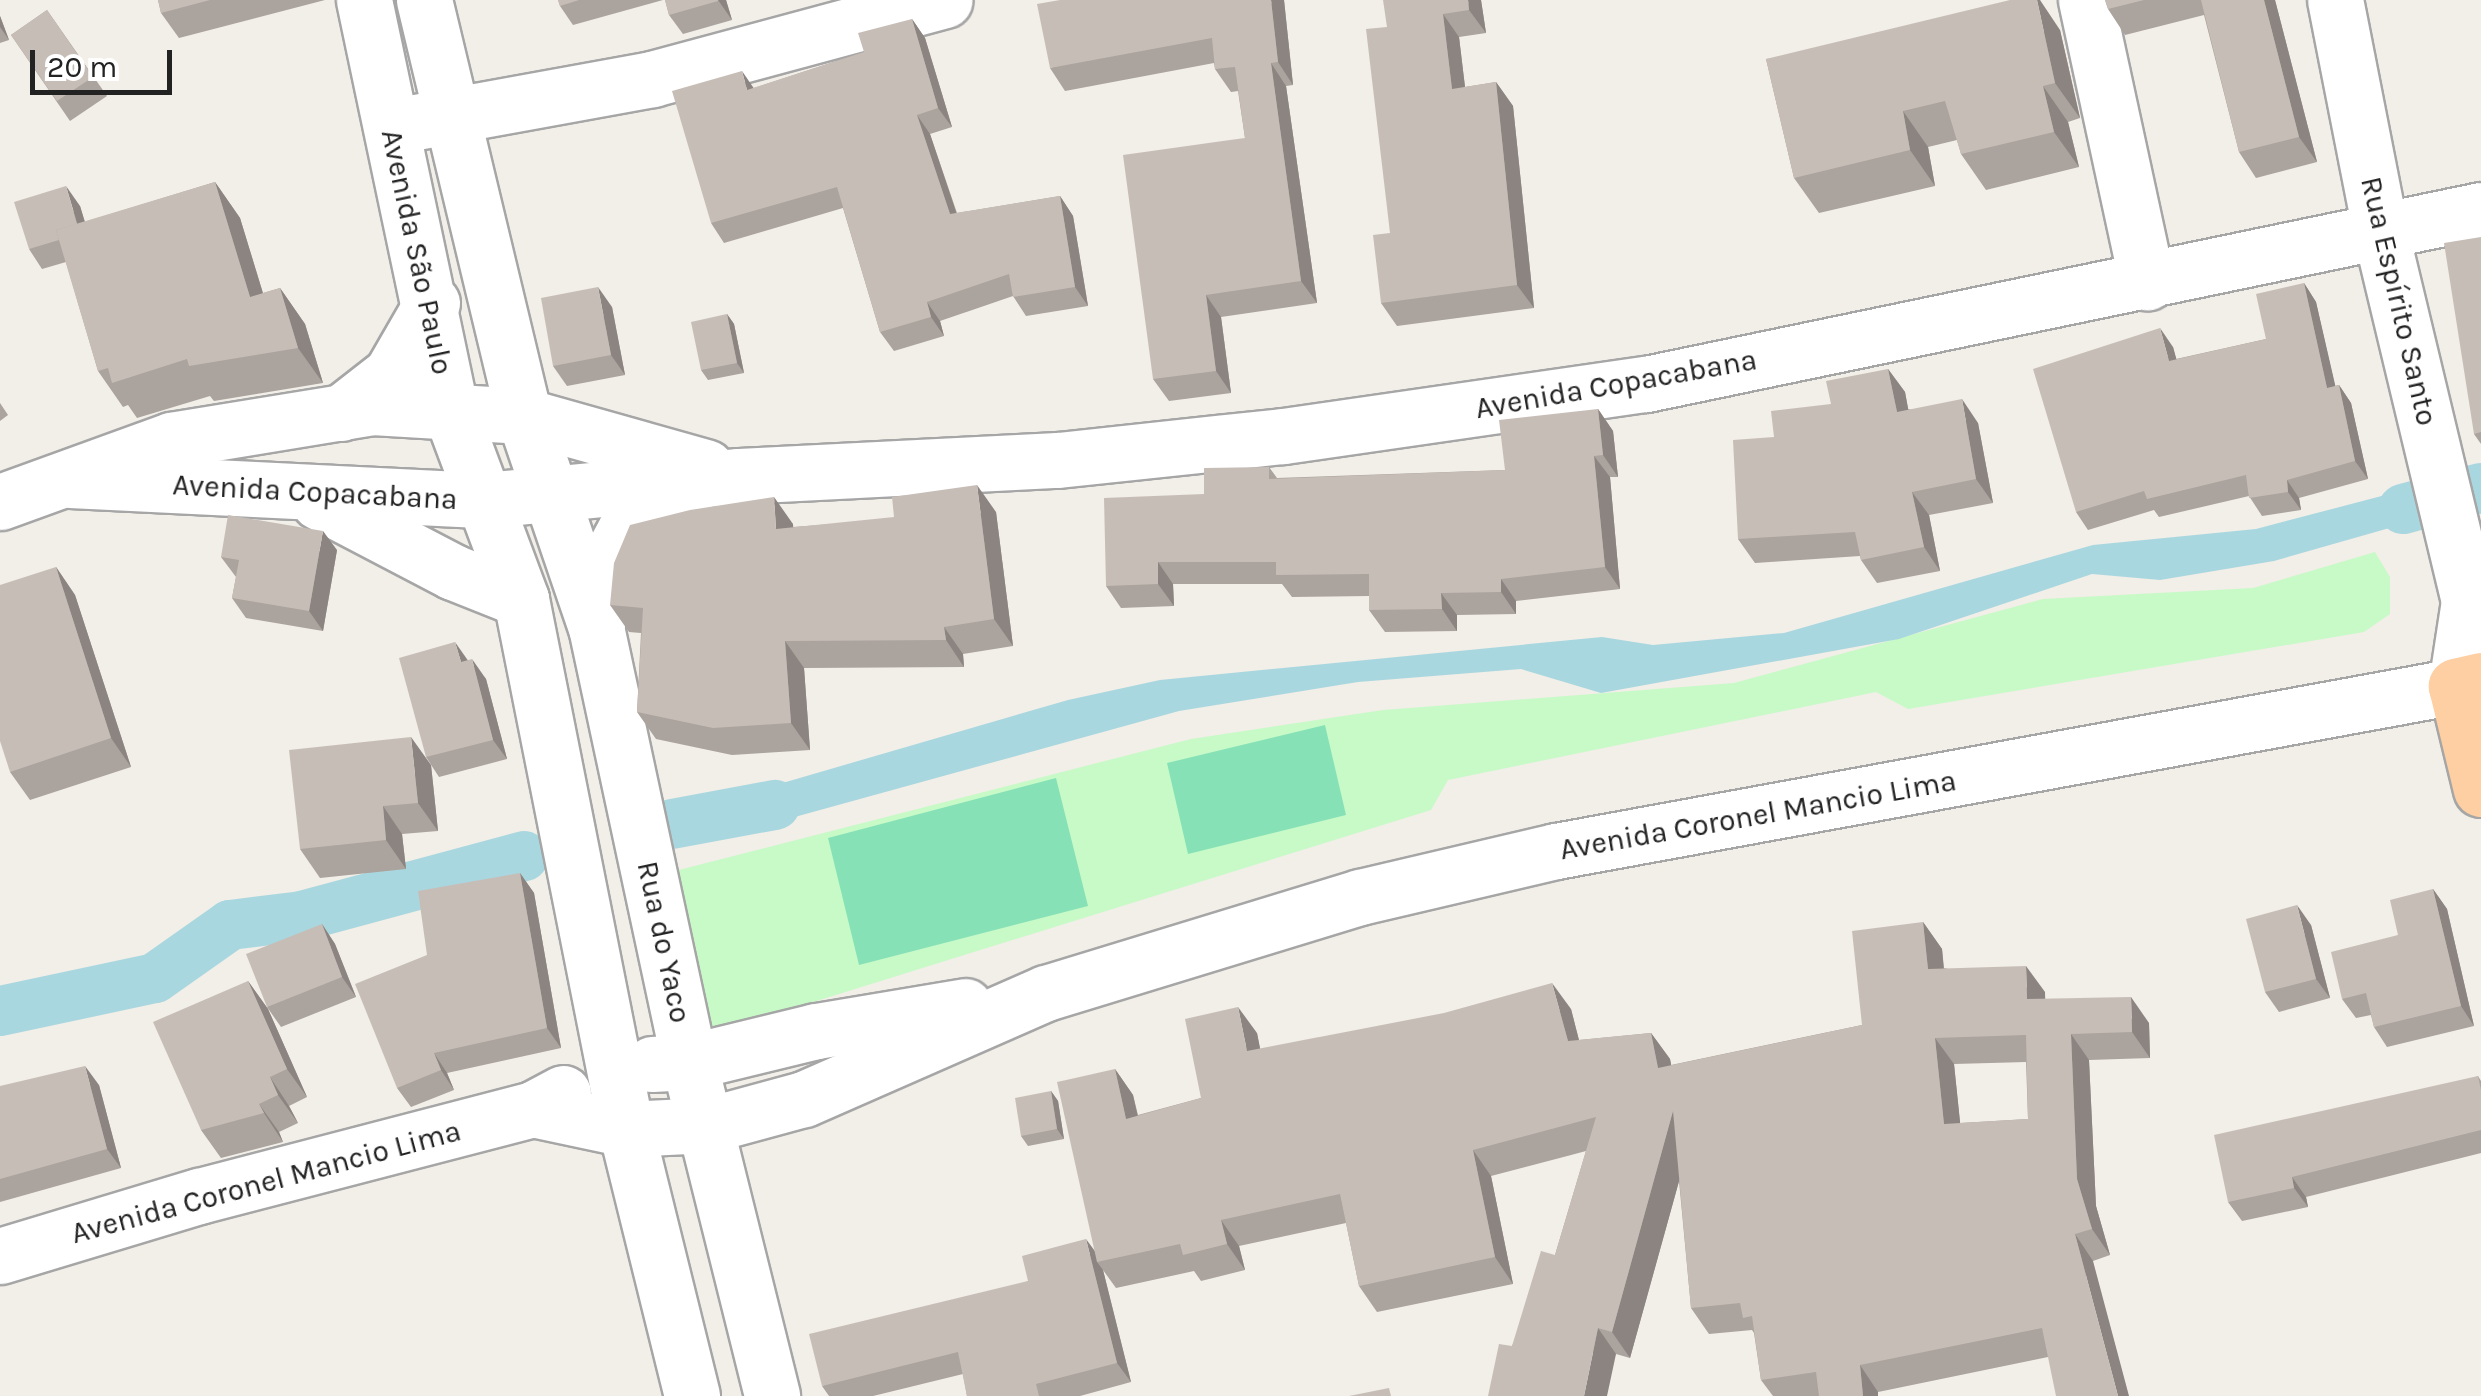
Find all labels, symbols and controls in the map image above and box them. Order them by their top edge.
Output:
scale bar [35,30,178,92]
text: 20 m [47,49,117,85]
street label: Avenida São Paulo [373,126,461,378]
street label: Rua Espírito Santo [2353,173,2445,429]
street label: Avenida Copacabana [1472,342,1760,426]
street label: Avenida Copacabana [172,467,458,517]
street label: Avenida Coronel Mancio Lima [1557,762,1959,868]
street label: Rua do Yaco [629,858,699,1026]
street label: Avenida Coronel Mancio Lima [67,1113,465,1251]

